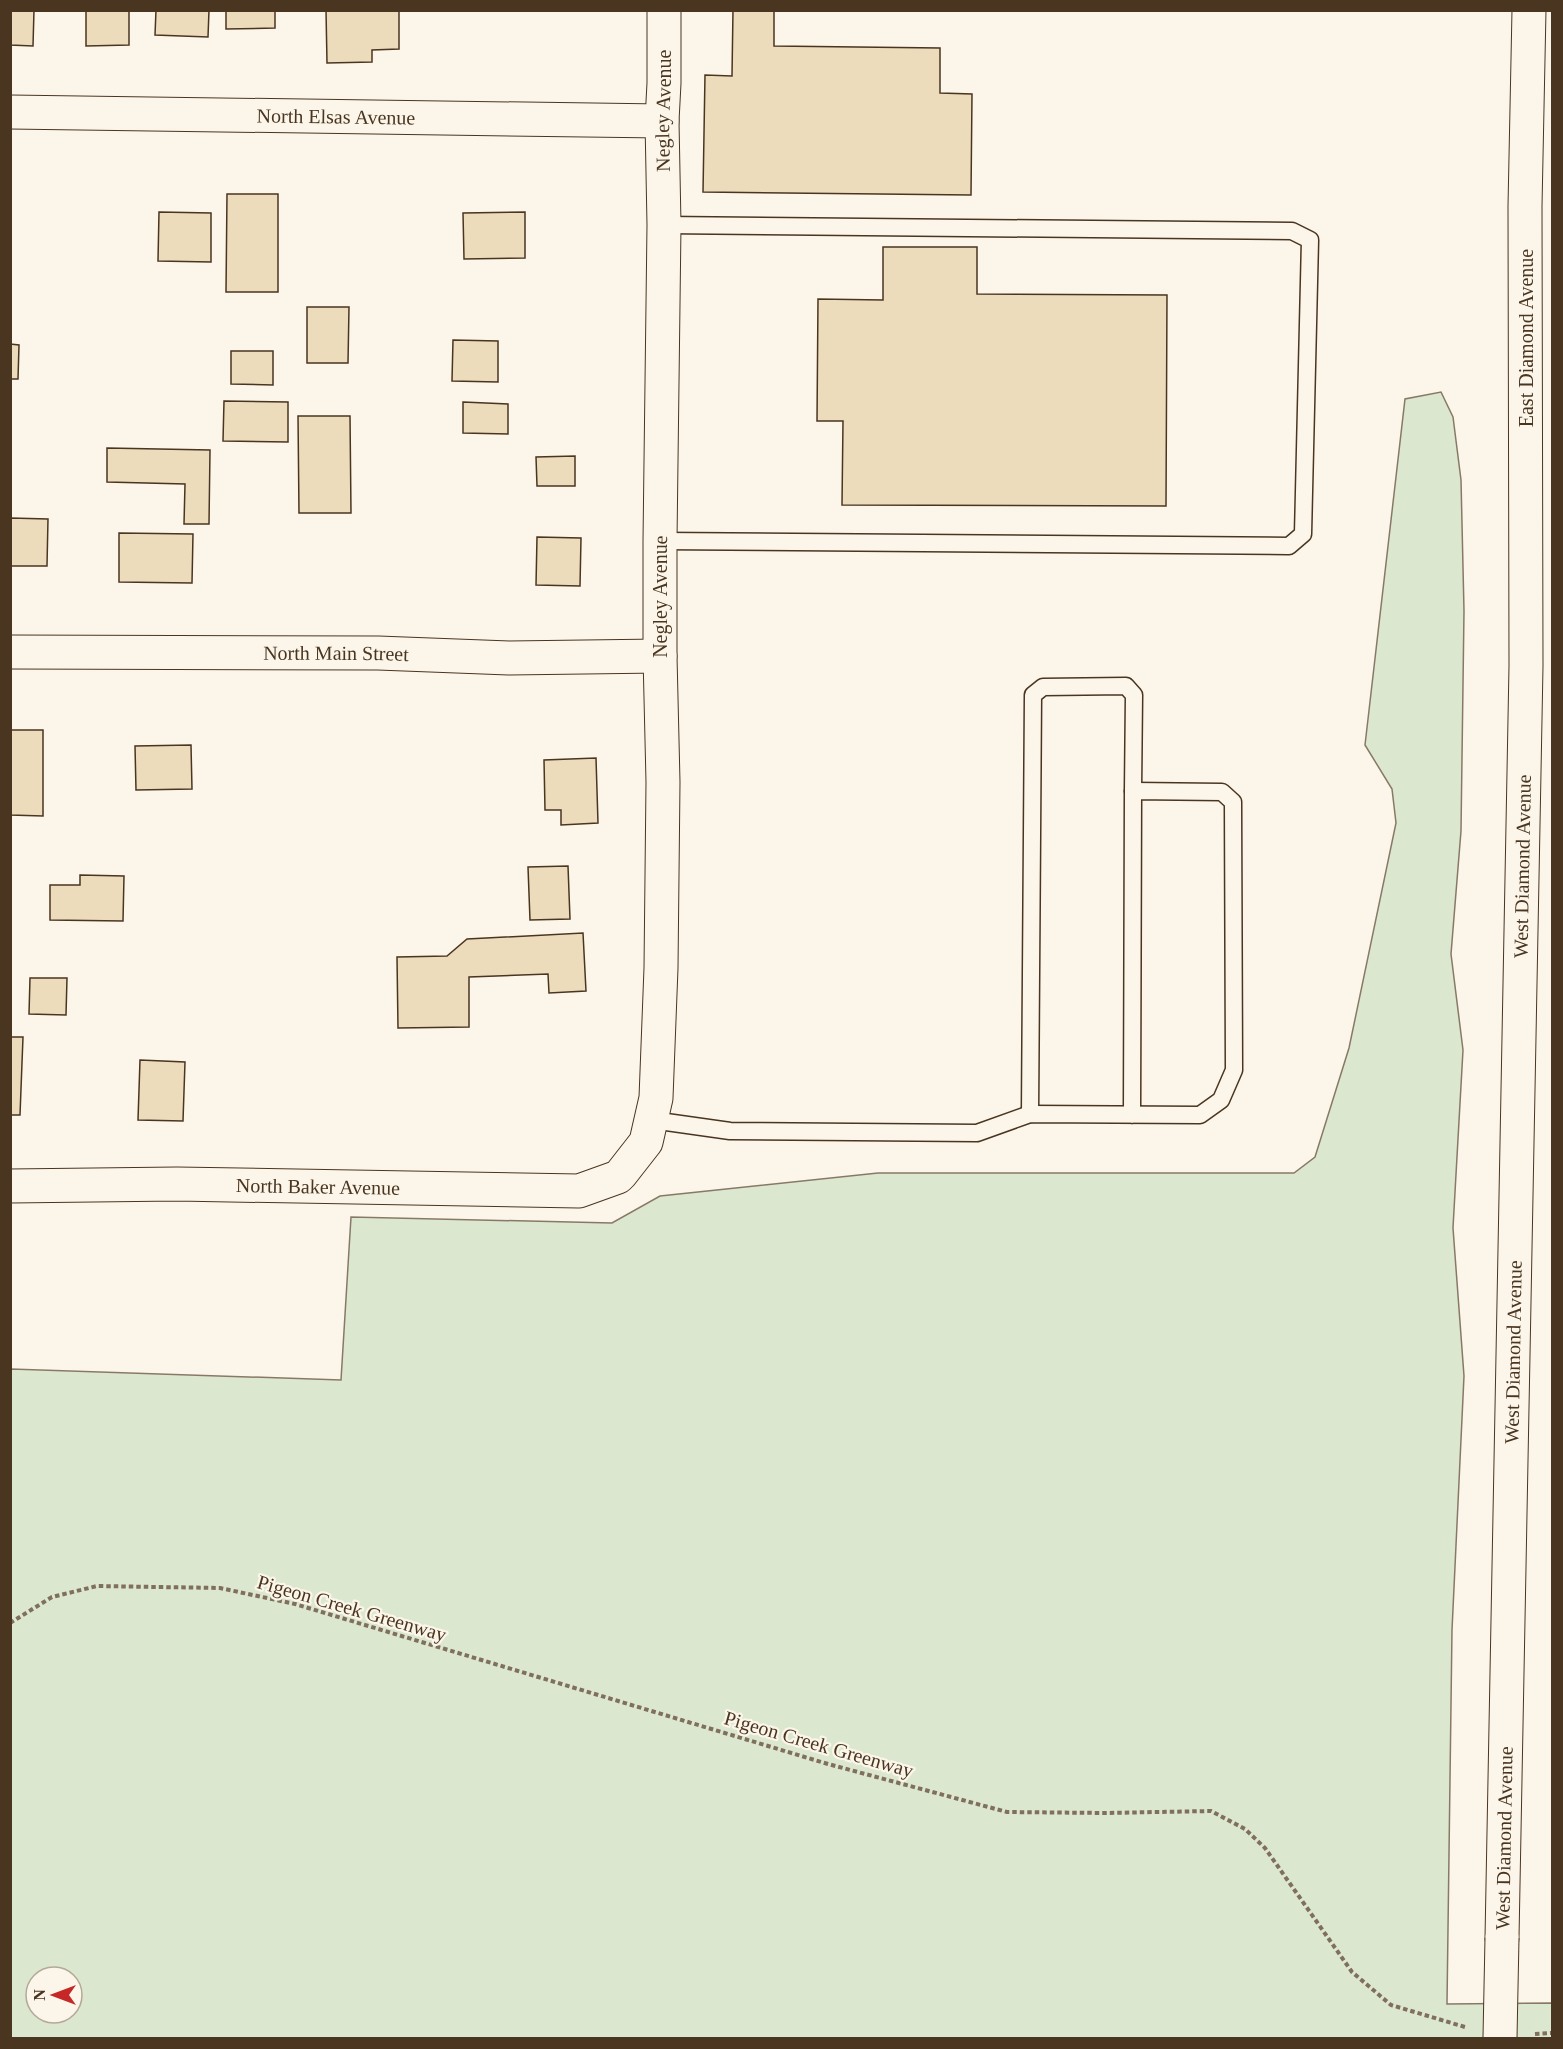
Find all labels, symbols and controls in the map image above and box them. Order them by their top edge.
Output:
street label: Negley Avenue [651,49,675,172]
street label: North Elsas Avenue [257,104,416,129]
street label: East Diamond Avenue [1515,249,1537,427]
street label: Negley Avenue [649,535,672,658]
street label: North Main Street [263,642,410,665]
street label: West Diamond Avenue [1509,774,1535,958]
street label: North Baker Avenue [236,1174,400,1199]
street label: West Diamond Avenue [1500,1260,1526,1444]
street label: Pigeon Creek Greenway [255,1570,449,1646]
street label: Pigeon Creek Greenway [722,1706,916,1782]
street label: West Diamond Avenue [1491,1746,1517,1930]
north arrow [24,1965,84,2025]
text: N [31,1989,48,2001]

